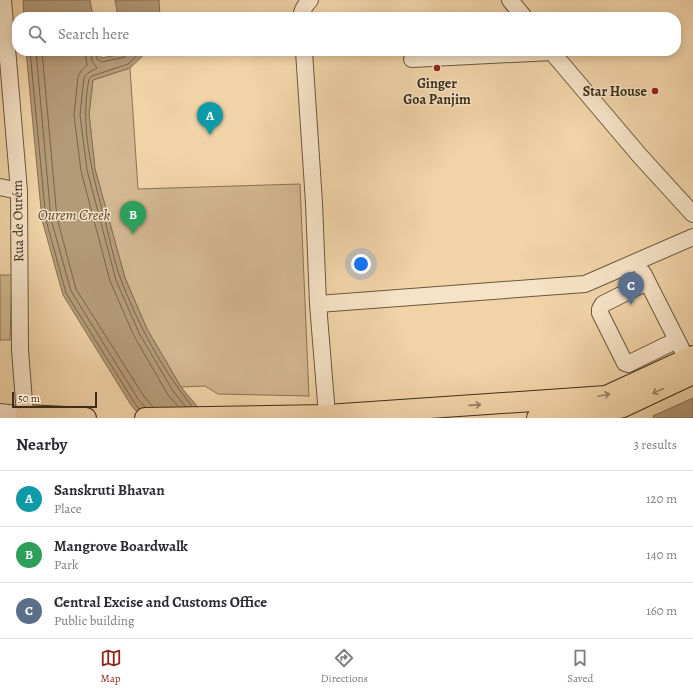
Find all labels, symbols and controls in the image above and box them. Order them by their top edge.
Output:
search box [12,12,681,56]
icon: search [26,23,48,45]
text: Search here [58,24,129,44]
marker: Ginger Goa Panjim [432,63,442,73]
place label: Ginger Goa Panjim [403,74,471,109]
place label: Star House [583,82,648,101]
marker: Star House [650,86,660,96]
pin: A [197,102,223,135]
street label: Rua de Ourém [8,180,28,262]
pin: B [120,201,146,234]
water label: Ourem Creek [38,205,111,225]
your location [351,254,371,274]
pin: C [618,272,644,305]
one-way arrow [652,388,664,395]
scale bar [12,390,97,409]
text: 50 m [18,391,40,406]
one-way arrow [598,391,611,399]
one-way arrow [468,402,481,409]
text: Nearby [16,433,67,456]
text: 3 results [633,436,677,453]
text: Sanskruti Bhavan [54,480,165,500]
text: A [25,490,33,507]
text: 120 m [646,490,677,507]
text: Place [54,500,82,517]
text: Mangrove Boardwalk [54,536,188,556]
text: B [25,546,33,563]
text: 140 m [646,546,677,563]
text: Park [54,556,78,573]
text: Central Excise and Customs Office [54,592,267,612]
text: C [25,602,33,619]
text: 160 m [646,602,677,619]
text: Public building [54,612,134,629]
tab: Map [100,647,122,686]
tab: Directions [321,647,368,686]
tab: Saved [567,647,593,686]

